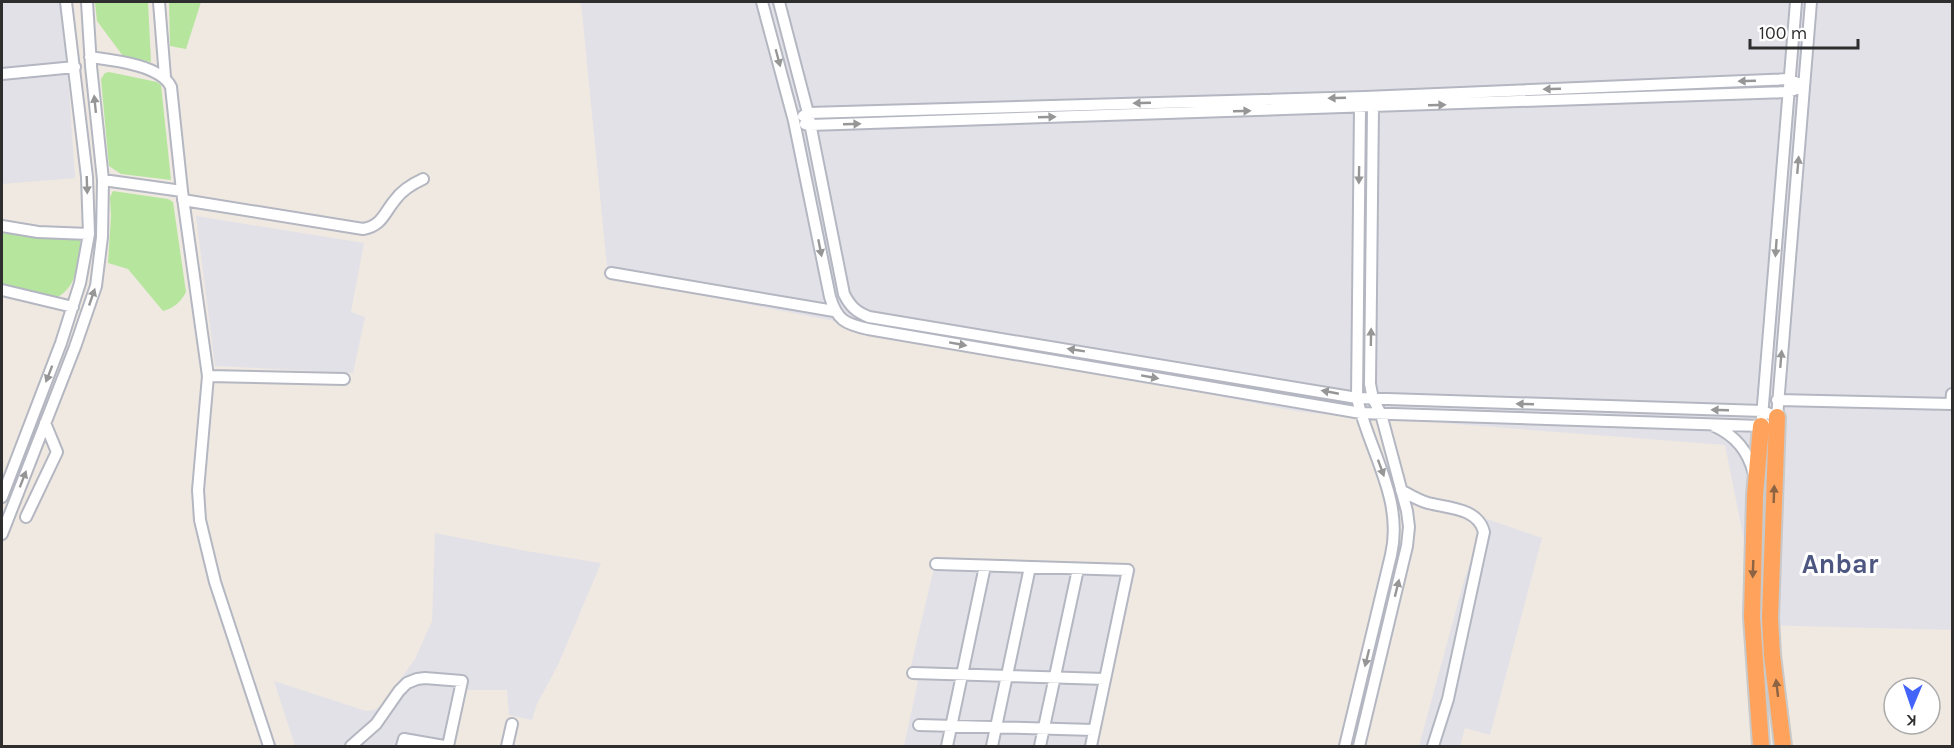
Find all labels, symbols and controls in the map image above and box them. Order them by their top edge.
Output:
scale bar [1750,12,1858,50]
text: 100 m [1759,22,1807,44]
one-way arrow [773,49,783,67]
one-way arrow [1738,77,1757,86]
one-way arrow [1543,85,1562,94]
one-way arrow [1327,93,1346,102]
one-way arrow [90,94,100,113]
one-way arrow [1132,99,1151,108]
one-way arrow [1428,100,1447,109]
one-way arrow [1233,106,1252,115]
one-way arrow [1038,113,1057,122]
one-way arrow [843,119,862,128]
one-way arrow [1793,155,1803,174]
one-way arrow [1354,165,1364,184]
one-way arrow [83,175,92,194]
one-way arrow [816,239,825,258]
one-way arrow [1771,239,1781,258]
one-way arrow [88,288,97,306]
one-way arrow [1366,327,1376,346]
one-way arrow [948,340,967,349]
one-way arrow [1066,345,1085,354]
one-way arrow [1776,350,1786,369]
one-way arrow [44,365,53,383]
one-way arrow [1140,373,1159,382]
one-way arrow [1321,387,1340,396]
one-way arrow [1515,399,1534,408]
one-way arrow [1710,405,1729,414]
one-way arrow [1376,460,1386,478]
one-way arrow [18,470,28,488]
one-way arrow [1769,484,1779,503]
district label: Anbar [1802,548,1879,580]
one-way arrow [1748,559,1758,578]
one-way arrow [1392,578,1402,597]
one-way arrow [1361,649,1371,667]
north arrow [1882,676,1942,736]
one-way arrow [1772,679,1782,698]
text: K [1905,711,1917,730]

